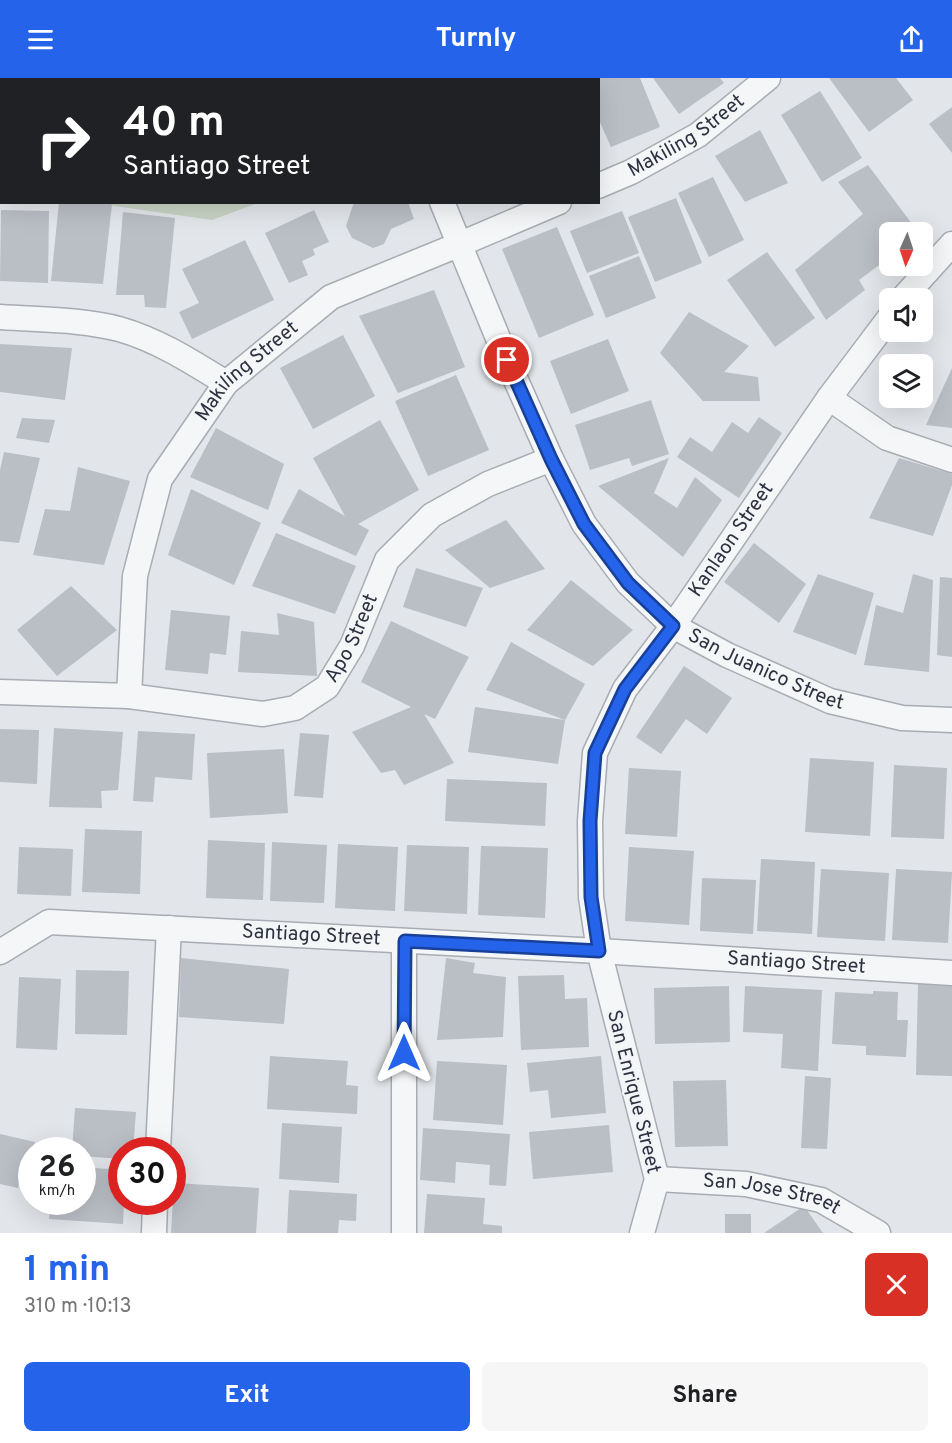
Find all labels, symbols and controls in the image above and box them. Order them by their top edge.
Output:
text: Turnly [436,22,516,56]
icon: menu [24,23,57,56]
icon: share [895,23,928,56]
street label: Makiling Street [624,89,750,184]
text: 40 m [123,98,225,151]
icon: right [24,102,102,180]
text: Santiago Street [123,150,310,184]
north arrow [879,222,933,276]
map controls [879,222,933,408]
button: sound [879,288,933,342]
street label: Makiling Street [190,316,304,427]
pin [481,334,532,385]
icon: arrive [490,343,523,376]
button: layers [879,354,933,408]
street label: Kanlaon Street [683,478,780,602]
street label: Apo Street [319,590,385,688]
street label: San Juanico Street [683,623,846,717]
street label: Santiago Street [241,919,381,952]
street label: Santiago Street [726,946,867,981]
street label: San Enrique Street [600,1007,666,1177]
position arrow [372,1021,436,1085]
speed limit sign: 30 [108,1137,186,1215]
text: 26 [39,1150,75,1187]
street label: San Jose Street [702,1169,845,1221]
text: km/h [39,1182,75,1201]
text: 1 min [24,1248,110,1294]
button: close [865,1253,928,1316]
text: 310 m · 10:13 [24,1294,132,1320]
button: Exit [24,1362,470,1431]
button: Share [482,1362,928,1431]

